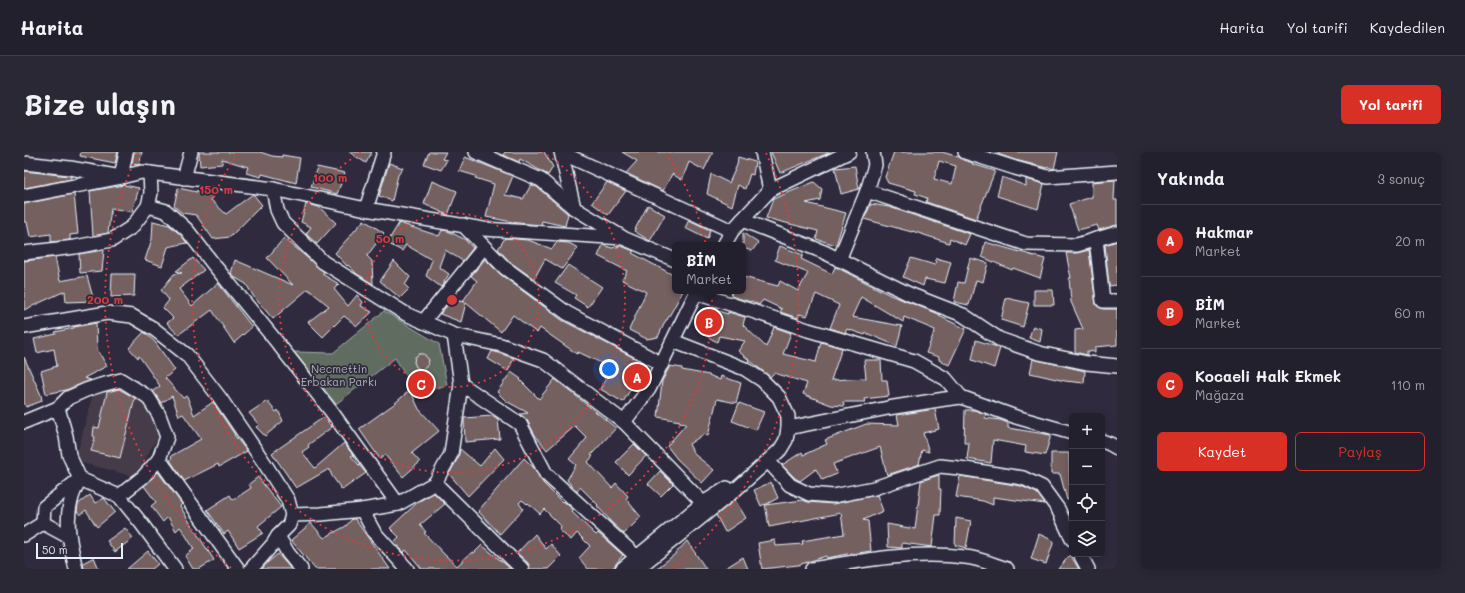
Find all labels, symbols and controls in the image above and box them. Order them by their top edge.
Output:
text: Harita [20,15,83,40]
text: Harita [1220,18,1264,37]
text: Yol tarifi [1286,18,1348,37]
text: Kaydedilen [1370,18,1445,37]
button: Yol tarifi [1341,85,1441,124]
text: Bize ulaşın [24,86,176,122]
text: Yakında [1157,167,1225,189]
text: 100 m [313,169,347,185]
text: 3 sonuç [1377,170,1425,187]
text: 150 m [199,181,233,197]
text: Hakmar [1195,222,1253,242]
text: 50 m [376,230,404,246]
text: A [1165,232,1175,249]
text: 20 m [1395,232,1425,249]
popup [672,242,746,294]
text: Market [1195,242,1241,259]
text: BİM [686,250,716,270]
text: Market [686,270,732,287]
text: 200 m [87,291,123,307]
centre of rings [445,293,459,307]
text: BİM [1195,294,1225,314]
text: B [1166,304,1174,321]
text: 60 m [1395,304,1425,321]
pin: B [696,307,722,337]
text: Market [1195,314,1241,331]
your location [599,359,619,379]
park label: Necmettin Erbakan Parkı [301,361,377,389]
pin: A [624,362,650,392]
text: Kocaeli Halk Ekmek [1195,366,1341,386]
pin: C [408,369,434,399]
text: C [1165,376,1175,393]
text: 110 m [1391,376,1425,393]
text: Mağaza [1195,386,1244,403]
map controls [1069,413,1105,557]
button: + [1069,413,1105,449]
button: Kaydet [1157,432,1287,471]
button: Paylaş [1295,432,1425,471]
button: − [1069,449,1105,485]
button: locate [1069,485,1105,521]
button: layers [1069,521,1105,557]
scale bar [36,541,123,560]
text: 50 m [42,542,68,557]

